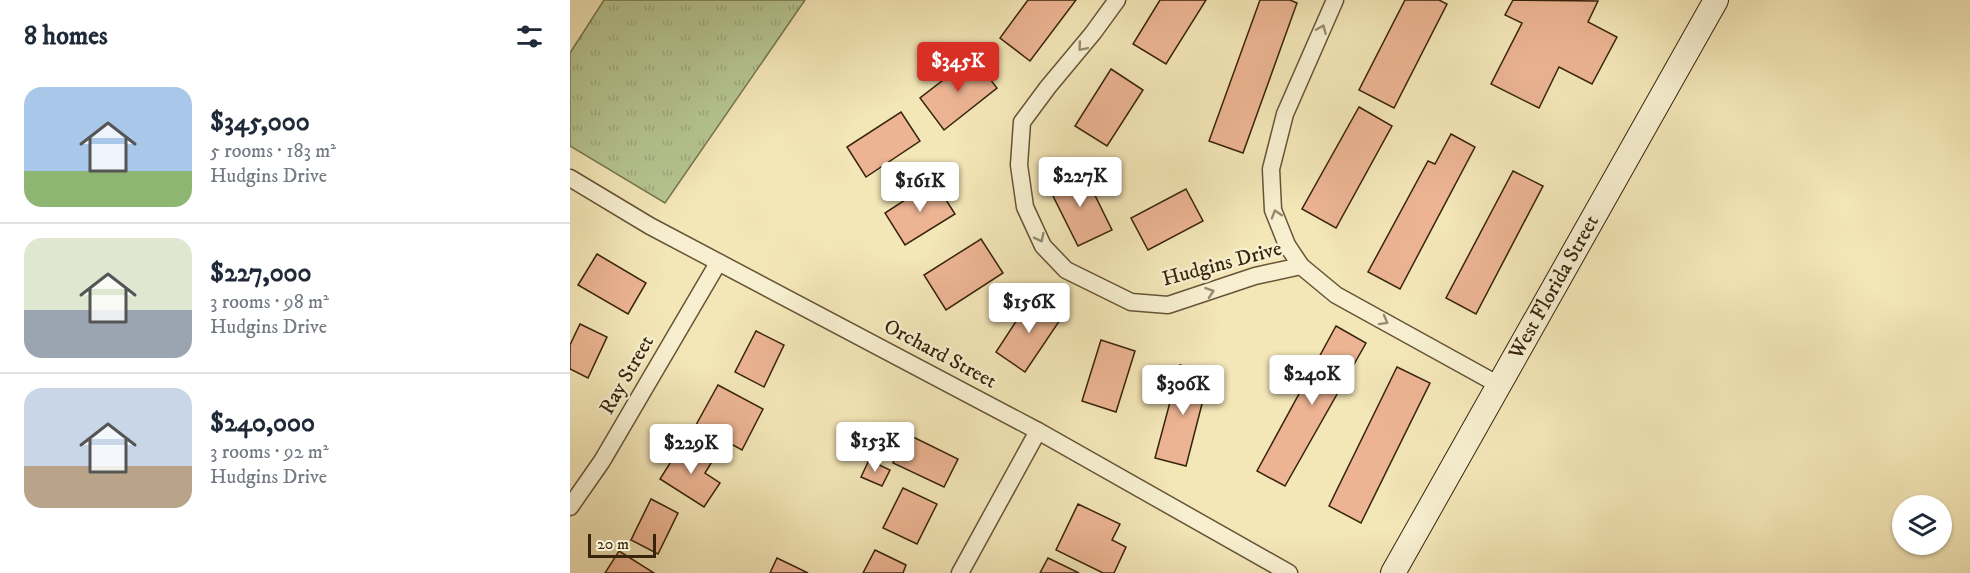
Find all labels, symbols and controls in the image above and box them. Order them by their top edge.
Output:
text: 8 homes [24,20,108,53]
icon: filters [513,20,546,53]
one-way arrow [1314,24,1326,35]
one-way arrow [1078,40,1089,51]
pin: $345K [916,42,1000,93]
text: $345K [931,49,985,74]
text: $345,000 [210,106,310,139]
icon: home [72,111,144,183]
text: 5 rooms · 183 m² [210,139,336,164]
pin: $227K [1038,157,1122,208]
pin: $161K [878,162,962,213]
text: Hudgins Drive [210,164,327,189]
text: $227K [1053,164,1107,189]
text: $161K [895,169,945,194]
one-way arrow [1271,209,1283,220]
street label: West Florida Street [1503,210,1605,365]
one-way arrow [1032,232,1044,243]
street label: Hudgins Drive [1159,235,1285,292]
text: $227,000 [210,257,312,290]
icon: home [72,262,144,334]
pin: $156K [987,283,1071,334]
one-way arrow [1204,286,1215,299]
text: 3 rooms · 98 m² [210,290,329,315]
text: $156K [1003,290,1055,315]
street label: Orchard Street [879,313,1001,395]
one-way arrow [1378,314,1388,325]
text: Hudgins Drive [210,315,327,340]
street label: Ray Street [594,331,660,419]
pin: $240K [1270,355,1354,406]
text: $240K [1283,362,1341,387]
pin: $306K [1141,365,1225,416]
text: $306K [1156,372,1210,397]
text: $240,000 [210,407,315,440]
icon: home [72,412,144,484]
pin: $153K [833,422,917,473]
pin: $229K [649,424,733,475]
text: $153K [850,429,900,454]
text: $229K [664,431,718,456]
text: 3 rooms · 92 m² [210,440,329,465]
text: Hudgins Drive [210,465,327,490]
map controls [1892,495,1952,555]
button: layers [1892,495,1952,555]
scale bar [588,531,656,558]
text: 20 m [597,534,629,554]

